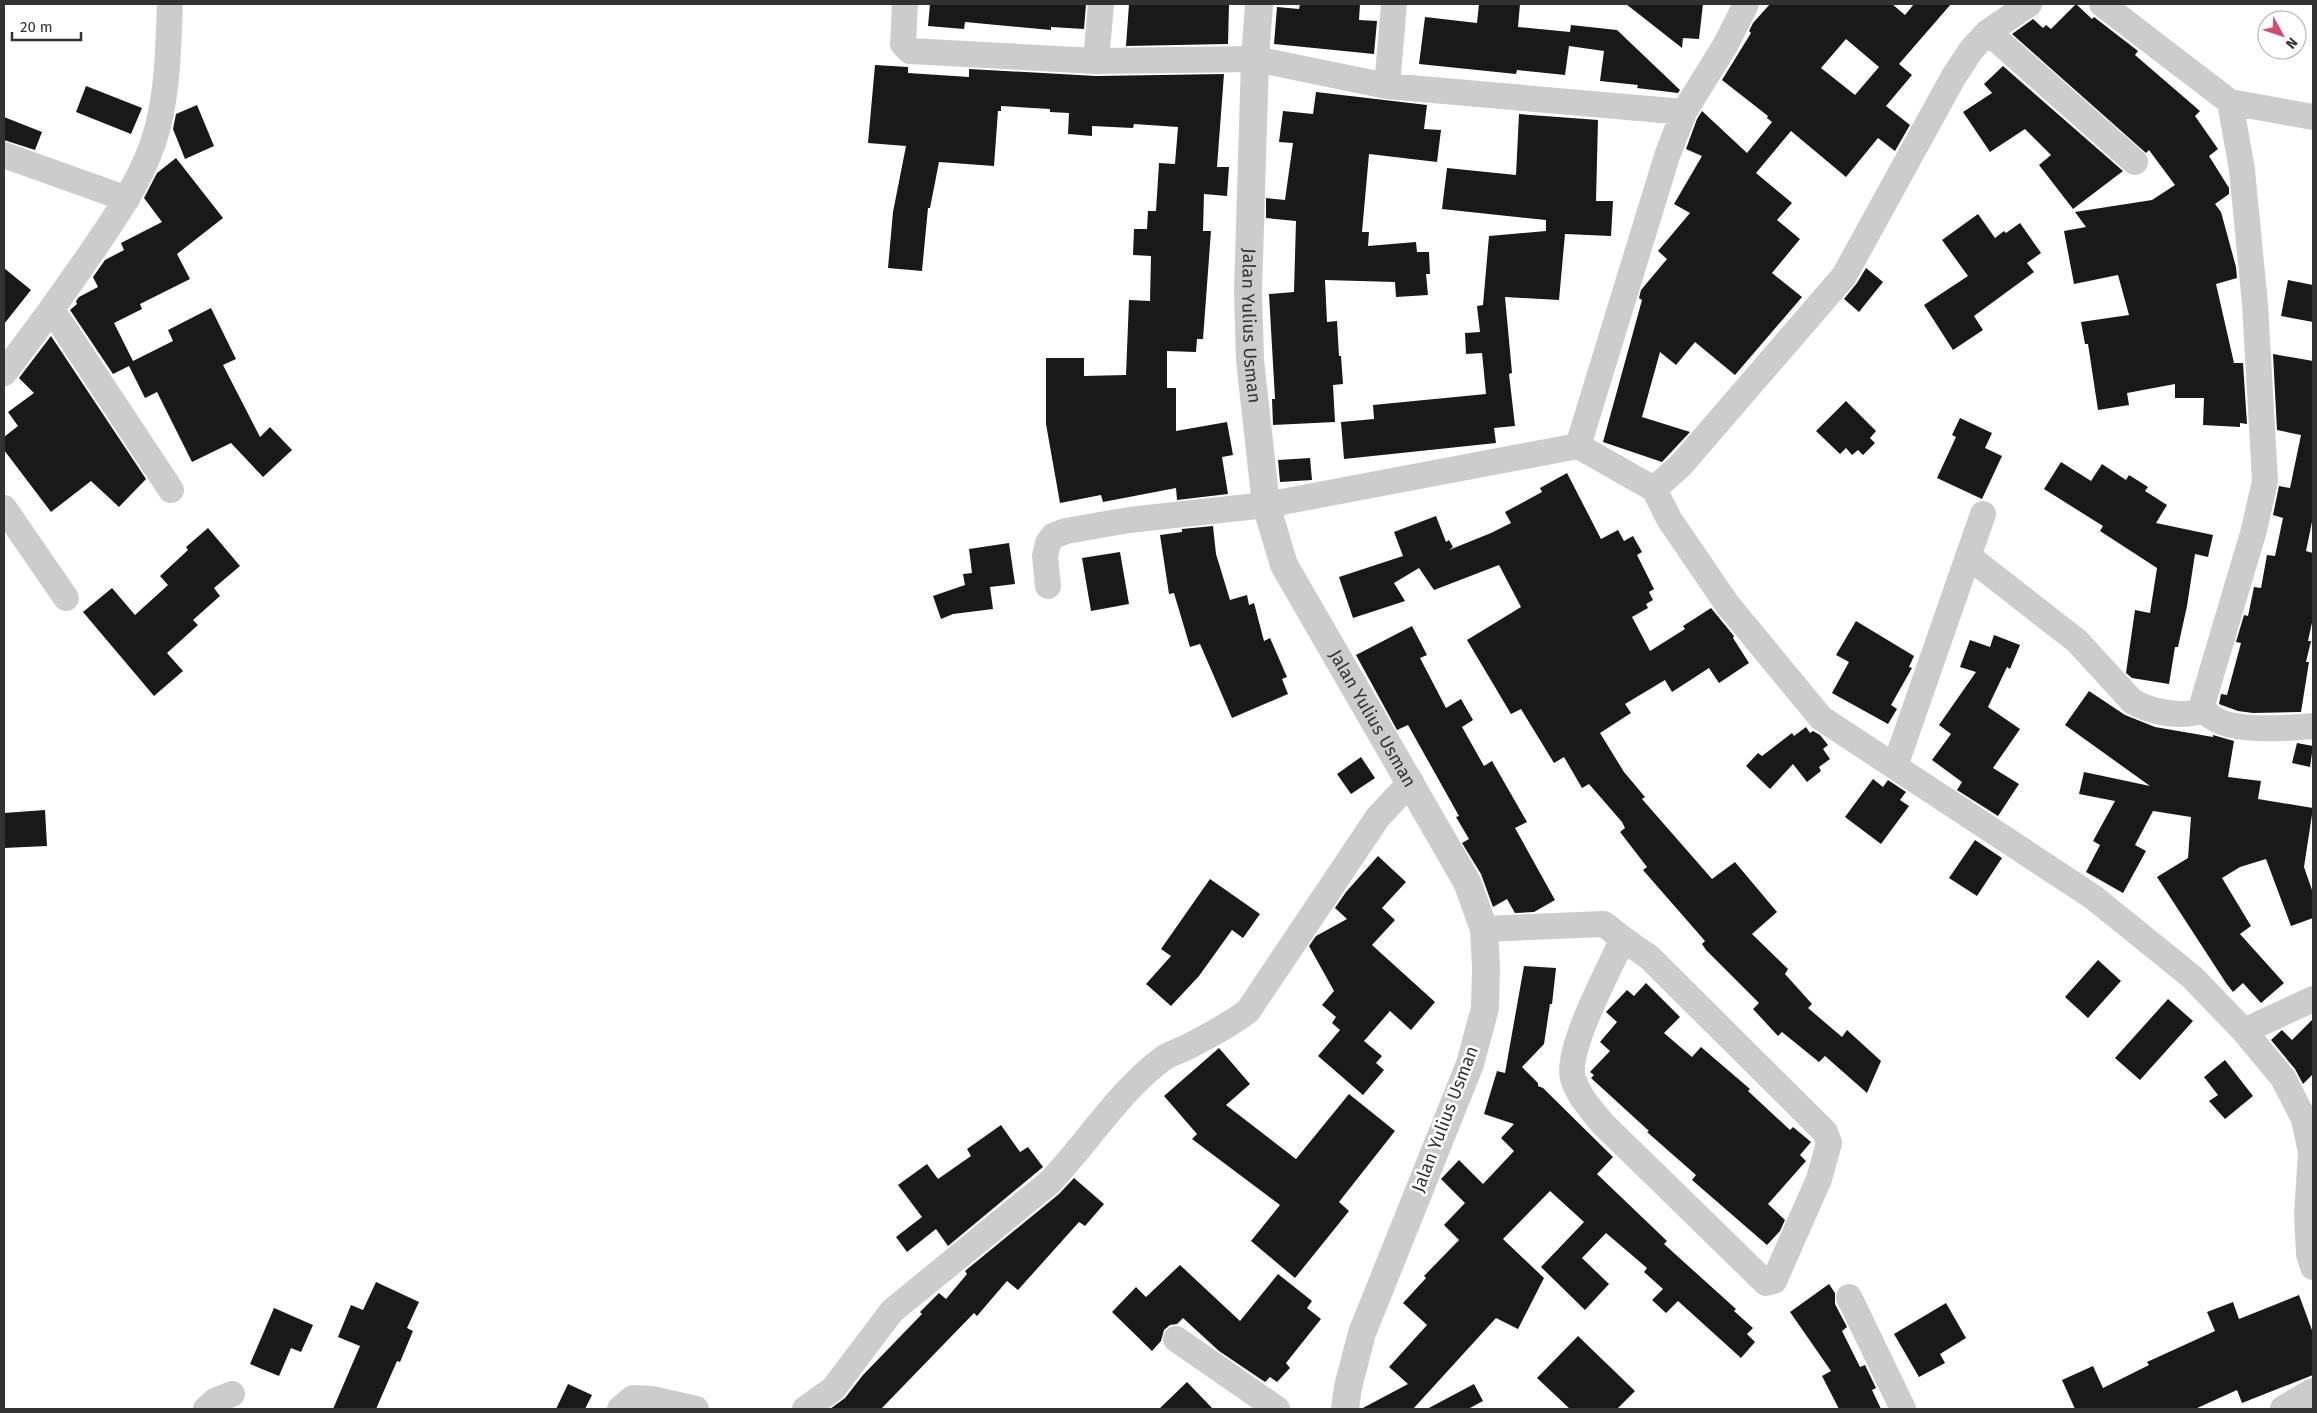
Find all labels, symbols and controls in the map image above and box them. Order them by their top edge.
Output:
scale bar [12,10,81,42]
north arrow [2257,10,2307,60]
text: 20 m [20,18,53,36]
text: N [2282,34,2301,52]
street label: Jalan Yulius Usman [1237,248,1266,404]
street label: Jalan Yulius Usman [1324,646,1421,791]
street label: Jalan Yulius Usman [1407,1043,1483,1195]

